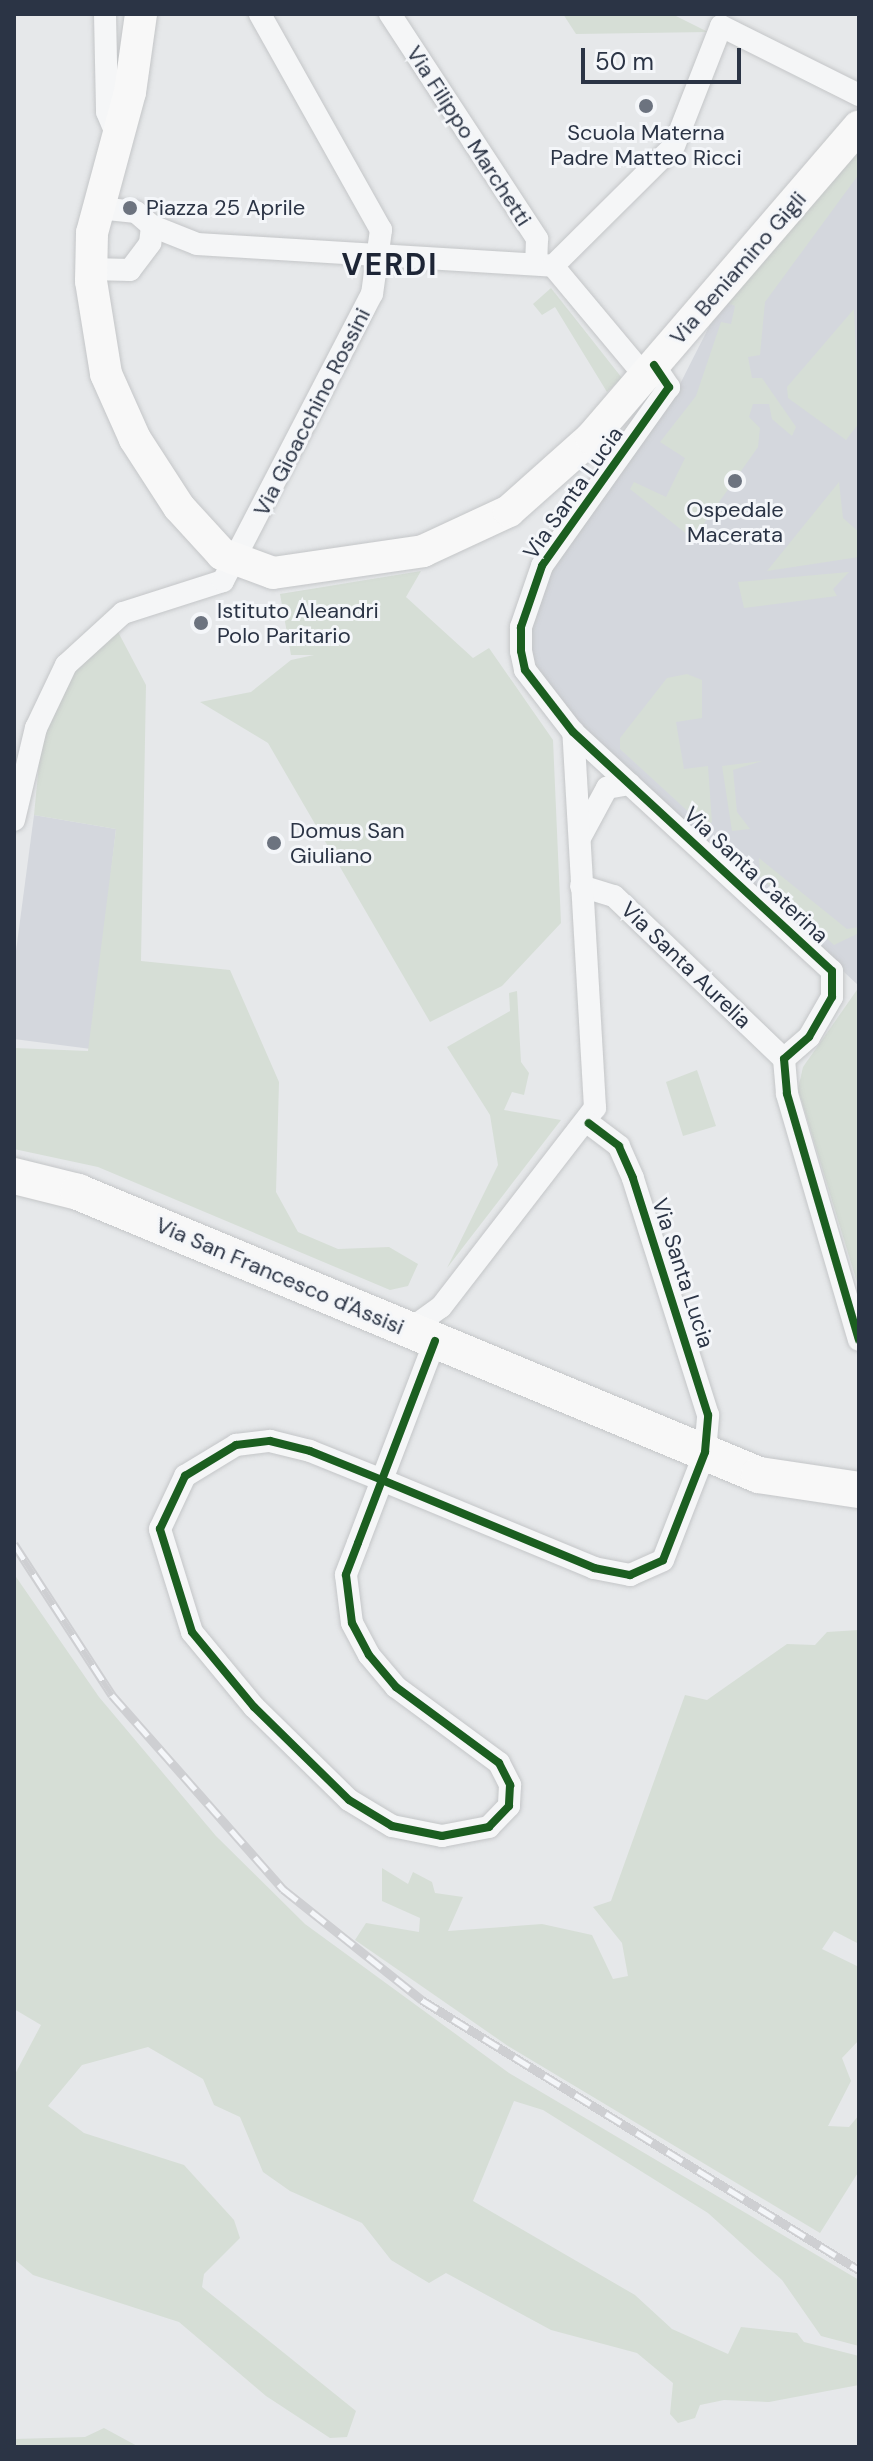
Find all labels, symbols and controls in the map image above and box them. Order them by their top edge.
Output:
scale bar [585,32,745,82]
street label: Via Filippo Marchetti [401,41,537,231]
text: 50 m [595,46,654,77]
marker: Scuola Materna Padre Matteo Ricci [637,97,655,115]
place label: Scuola Materna Padre Matteo Ricci [550,119,742,170]
street label: Via Beniamino Gigli [664,186,812,350]
place label: Piazza 25 Aprile [146,195,305,221]
marker: Piazza 25 Aprile [121,199,139,217]
district label: VERDI [342,247,438,283]
street label: Via Gioacchino Rossini [248,303,376,521]
street label: Via Santa Lucia [518,422,628,564]
marker: Ospedale Macerata [724,470,746,492]
place label: Ospedale Macerata [686,496,784,548]
place label: Istituto Aleandri Polo Paritario [217,597,379,648]
marker: Istituto Aleandri Polo Paritario [192,614,210,632]
street label: Via Santa Caterina [678,801,834,949]
place label: Domus San Giuliano [290,817,405,868]
marker: Domus San Giuliano [265,834,283,852]
street label: Via Santa Aurelia [615,896,757,1034]
street label: Via Santa Lucia [646,1195,720,1351]
street label: Via San Francesco d'Assisi [152,1212,408,1340]

